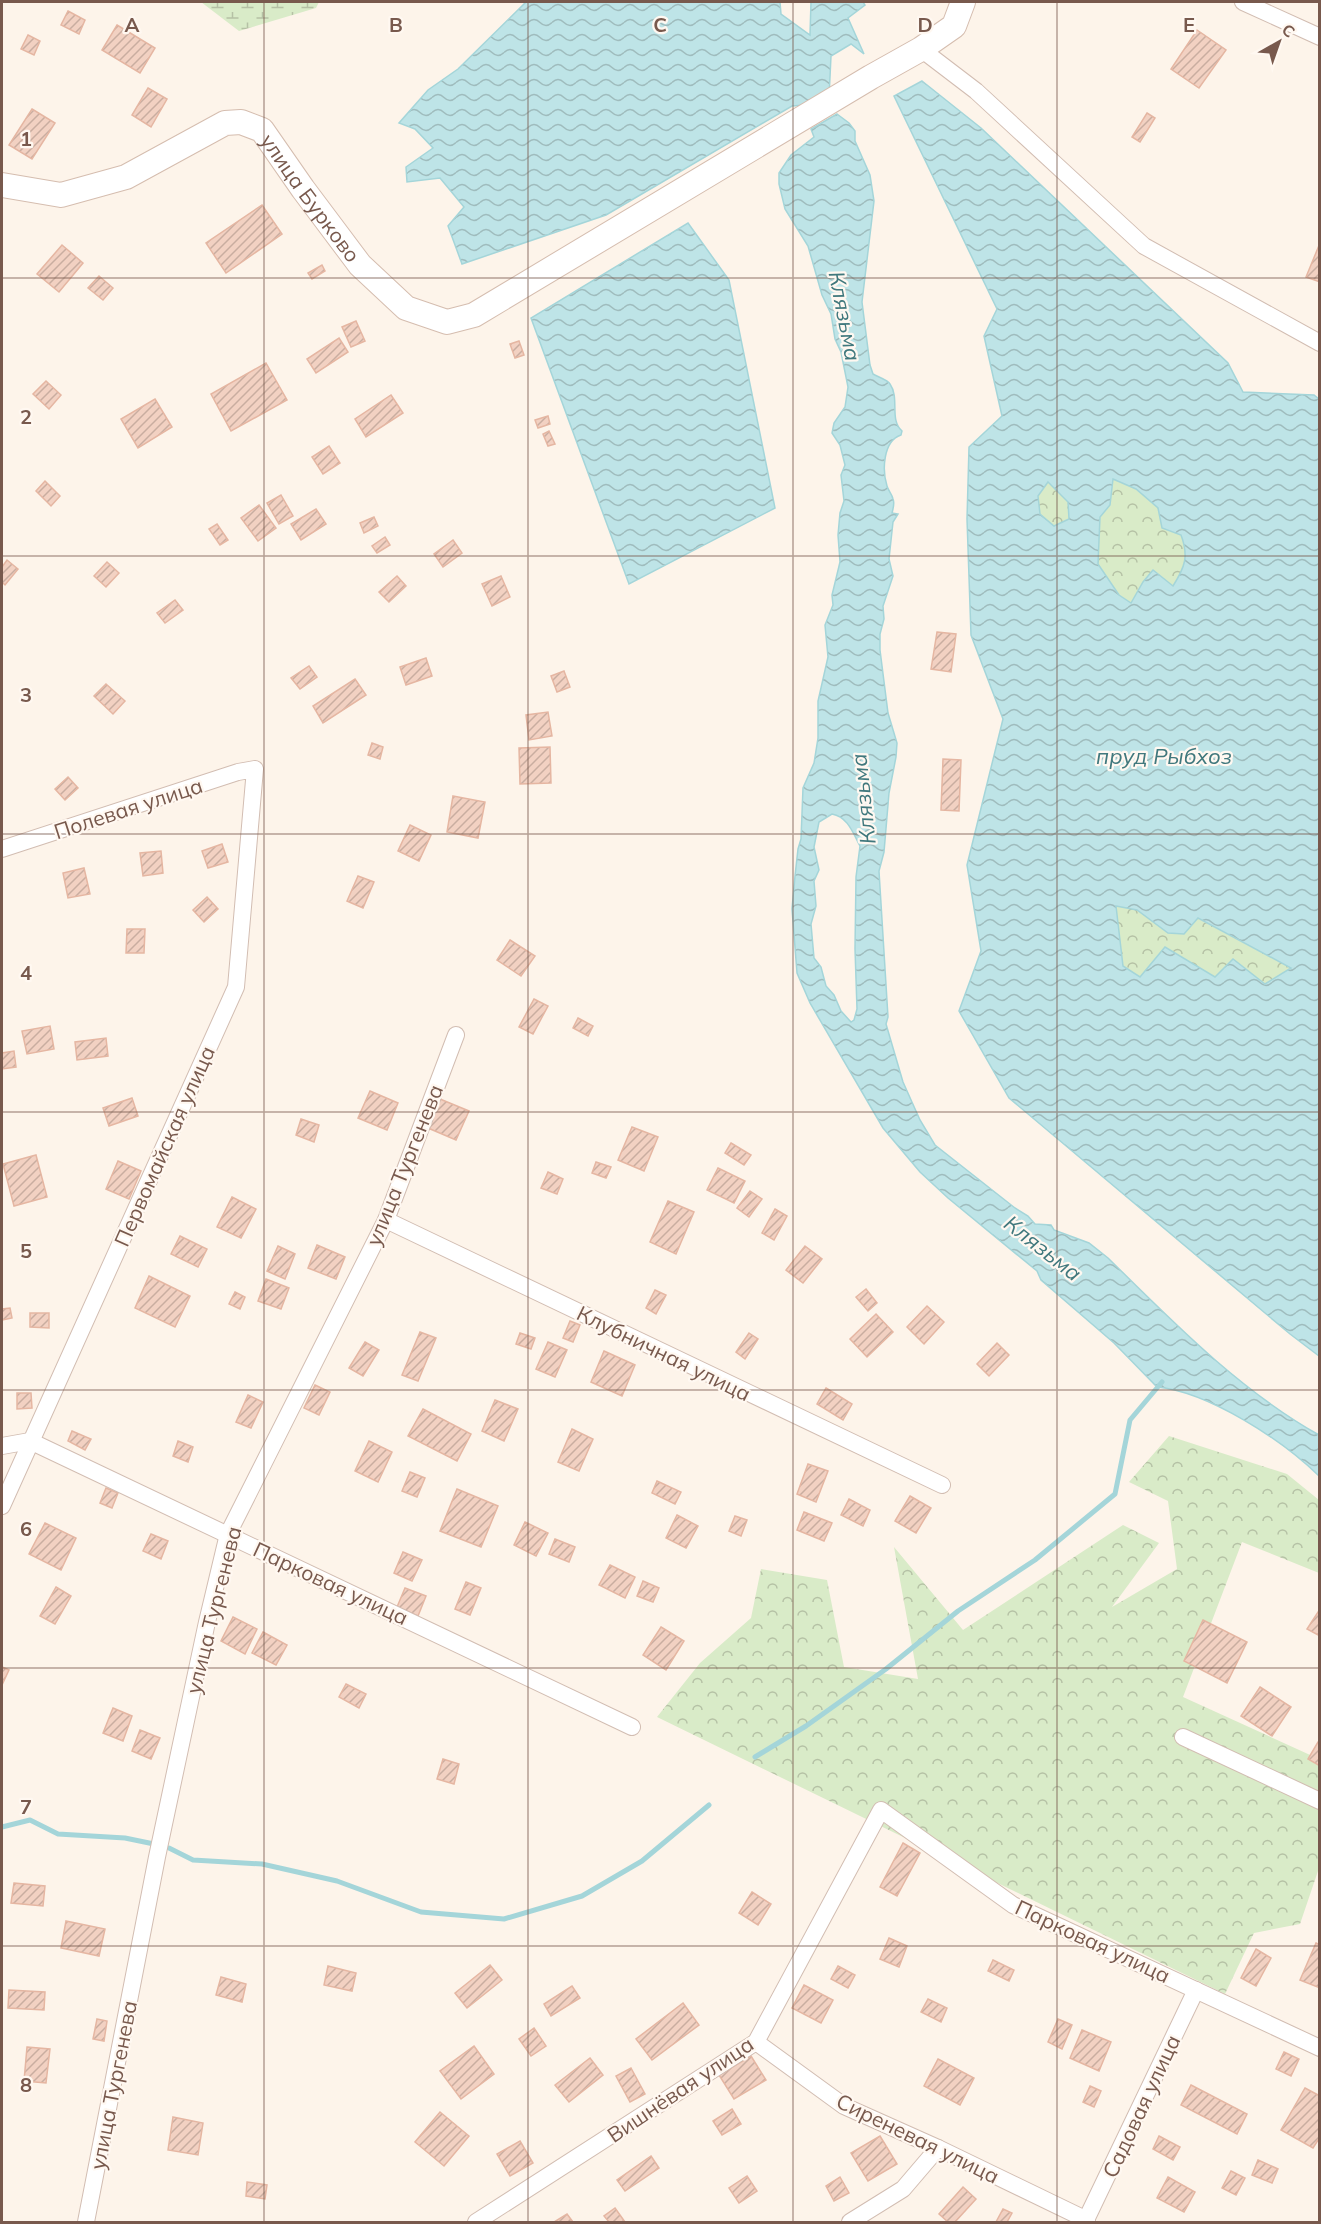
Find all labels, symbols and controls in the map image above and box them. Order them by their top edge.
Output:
text: A [125,12,140,37]
text: B [389,12,403,37]
text: C [653,12,667,37]
text: D [917,12,933,37]
text: E [1183,12,1195,37]
north arrow [1249,12,1309,72]
text: С [1278,19,1299,42]
text: 1 [20,126,32,151]
street label: улица Бурково [255,128,366,267]
water label: Клязьма [823,269,867,363]
text: 2 [20,404,32,429]
text: 3 [20,682,32,707]
water label: пруд Рыбхоз [1096,742,1232,770]
water label: Клязьма [844,752,882,846]
street label: Полевая улица [50,772,206,844]
text: 4 [20,960,32,985]
street label: Первомайская улица [108,1042,220,1250]
street label: улица Тургенева [360,1081,448,1249]
water label: Клязьма [999,1209,1087,1287]
text: 5 [20,1238,32,1263]
street label: Клубничная улица [573,1300,755,1406]
text: 6 [20,1516,32,1541]
street label: улица Тургенева [180,1524,246,1696]
street label: Парковая улица [249,1536,413,1630]
text: 7 [20,1794,32,1819]
street label: Парковая улица [1011,1894,1175,1988]
street label: улица Тургенева [84,1998,142,2172]
street label: Вишнёвая улица [602,2030,758,2148]
street label: Садовая улица [1097,2030,1185,2182]
text: 8 [20,2072,32,2097]
street label: Сиреневая улица [832,2087,1004,2189]

